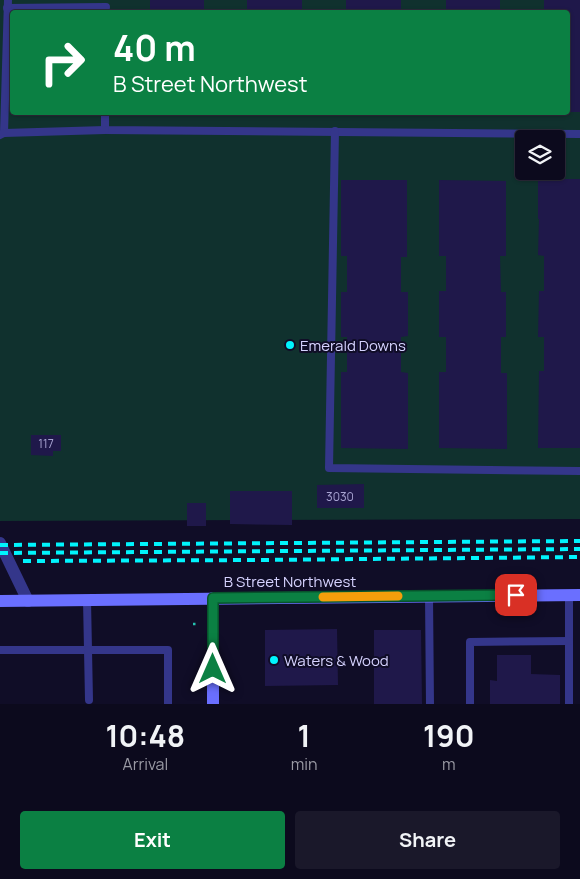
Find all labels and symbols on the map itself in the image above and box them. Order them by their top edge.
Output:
place label: Emerald Downs [300,335,406,356]
marker: Emerald Downs [284,339,296,351]
house number: 117 [38,435,54,452]
house number: 3030 [326,488,354,505]
street label: B Street Northwest [224,571,356,592]
pin [495,574,537,616]
position arrow [186,642,238,694]
place label: Waters & Wood [284,650,389,671]
marker: Waters & Wood [268,654,280,666]

